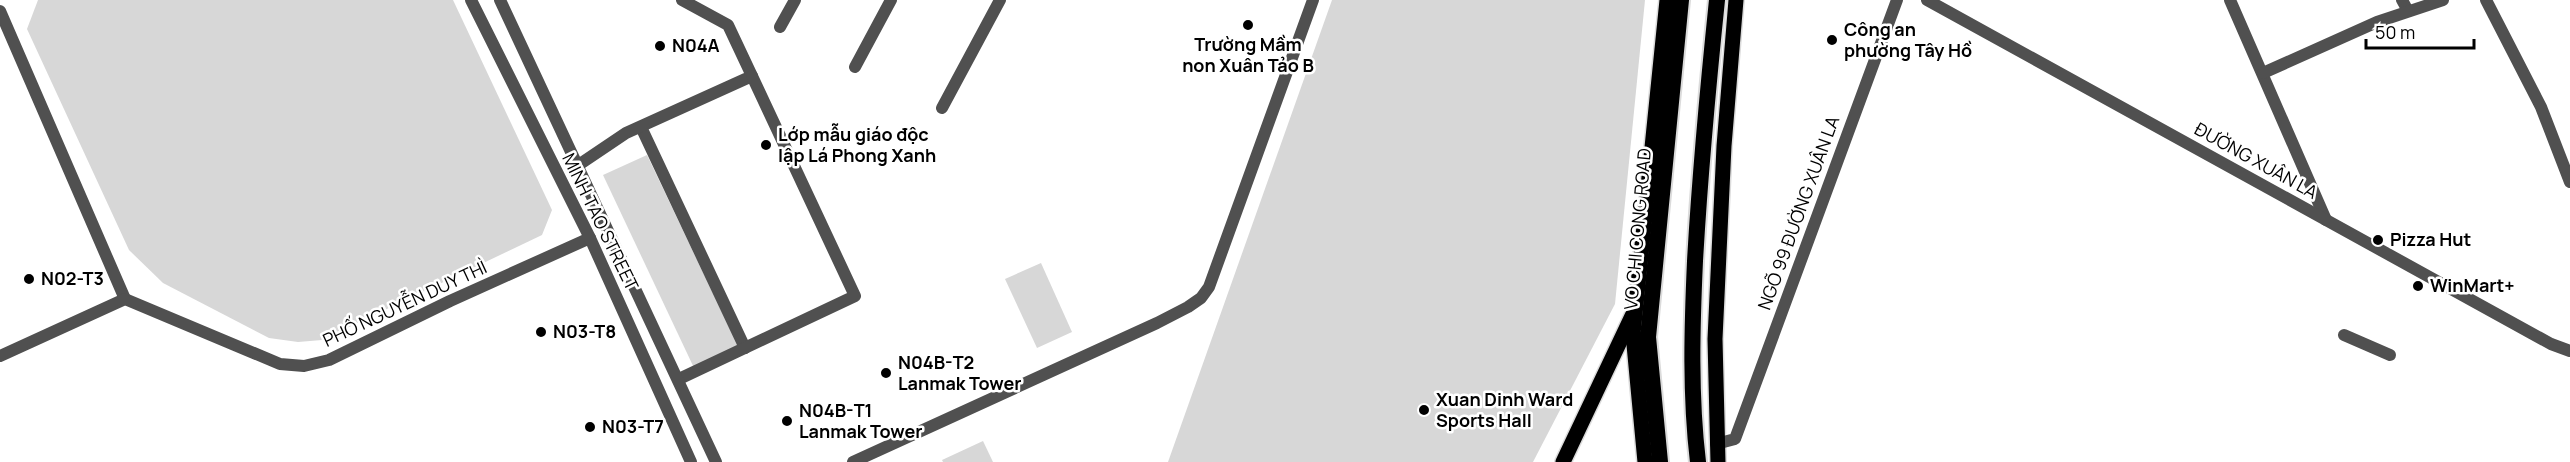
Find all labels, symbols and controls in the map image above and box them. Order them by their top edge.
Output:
scale bar [2366,12,2474,50]
place label: Công an phường Tây Hồ [1844,17,1972,62]
marker: Trường Mầm non Xuân Tảo B [1241,18,1255,32]
text: 50 m [2375,20,2415,44]
place label: Trường Mầm non Xuân Tảo B [1182,32,1314,77]
place label: N04A [672,33,720,57]
marker: Công an phường Tây Hồ [1825,33,1839,47]
marker: N04A [653,39,667,53]
street label: NGÕ 99 ĐƯỜNG XUÂN LA [1752,112,1845,313]
street label: ĐƯỜNG XUÂN LA [2191,116,2323,204]
place label: Lớp mẫu giáo độc lập Lá Phong Xanh [778,122,936,167]
marker: Lớp mẫu giáo độc lập Lá Phong Xanh [759,138,773,152]
street label: VO CHI CONG ROAD [1618,147,1656,311]
street label: MINH TAO STREET [557,149,645,294]
place label: Pizza Hut [2390,227,2471,251]
marker: Pizza Hut [2371,233,2385,247]
street label: PHỐ NGUYỄN DUY THÌ [318,254,491,352]
place label: N02-T3 [41,266,104,290]
marker: N02-T3 [22,272,36,286]
place label: WinMart+ [2430,273,2515,297]
marker: WinMart+ [2411,279,2425,293]
place label: N03-T8 [553,319,616,343]
marker: N03-T8 [534,325,548,339]
place label: N04B-T2 Lanmak Tower [898,350,1021,395]
marker: N04B-T2 Lanmak Tower [879,366,893,380]
place label: Xuan Dinh Ward Sports Hall [1436,387,1573,432]
place label: N04B-T1 Lanmak Tower [799,398,922,443]
marker: Xuan Dinh Ward Sports Hall [1417,403,1431,417]
place label: N03-T7 [602,414,664,438]
marker: N04B-T1 Lanmak Tower [780,414,794,428]
marker: N03-T7 [583,420,597,434]

